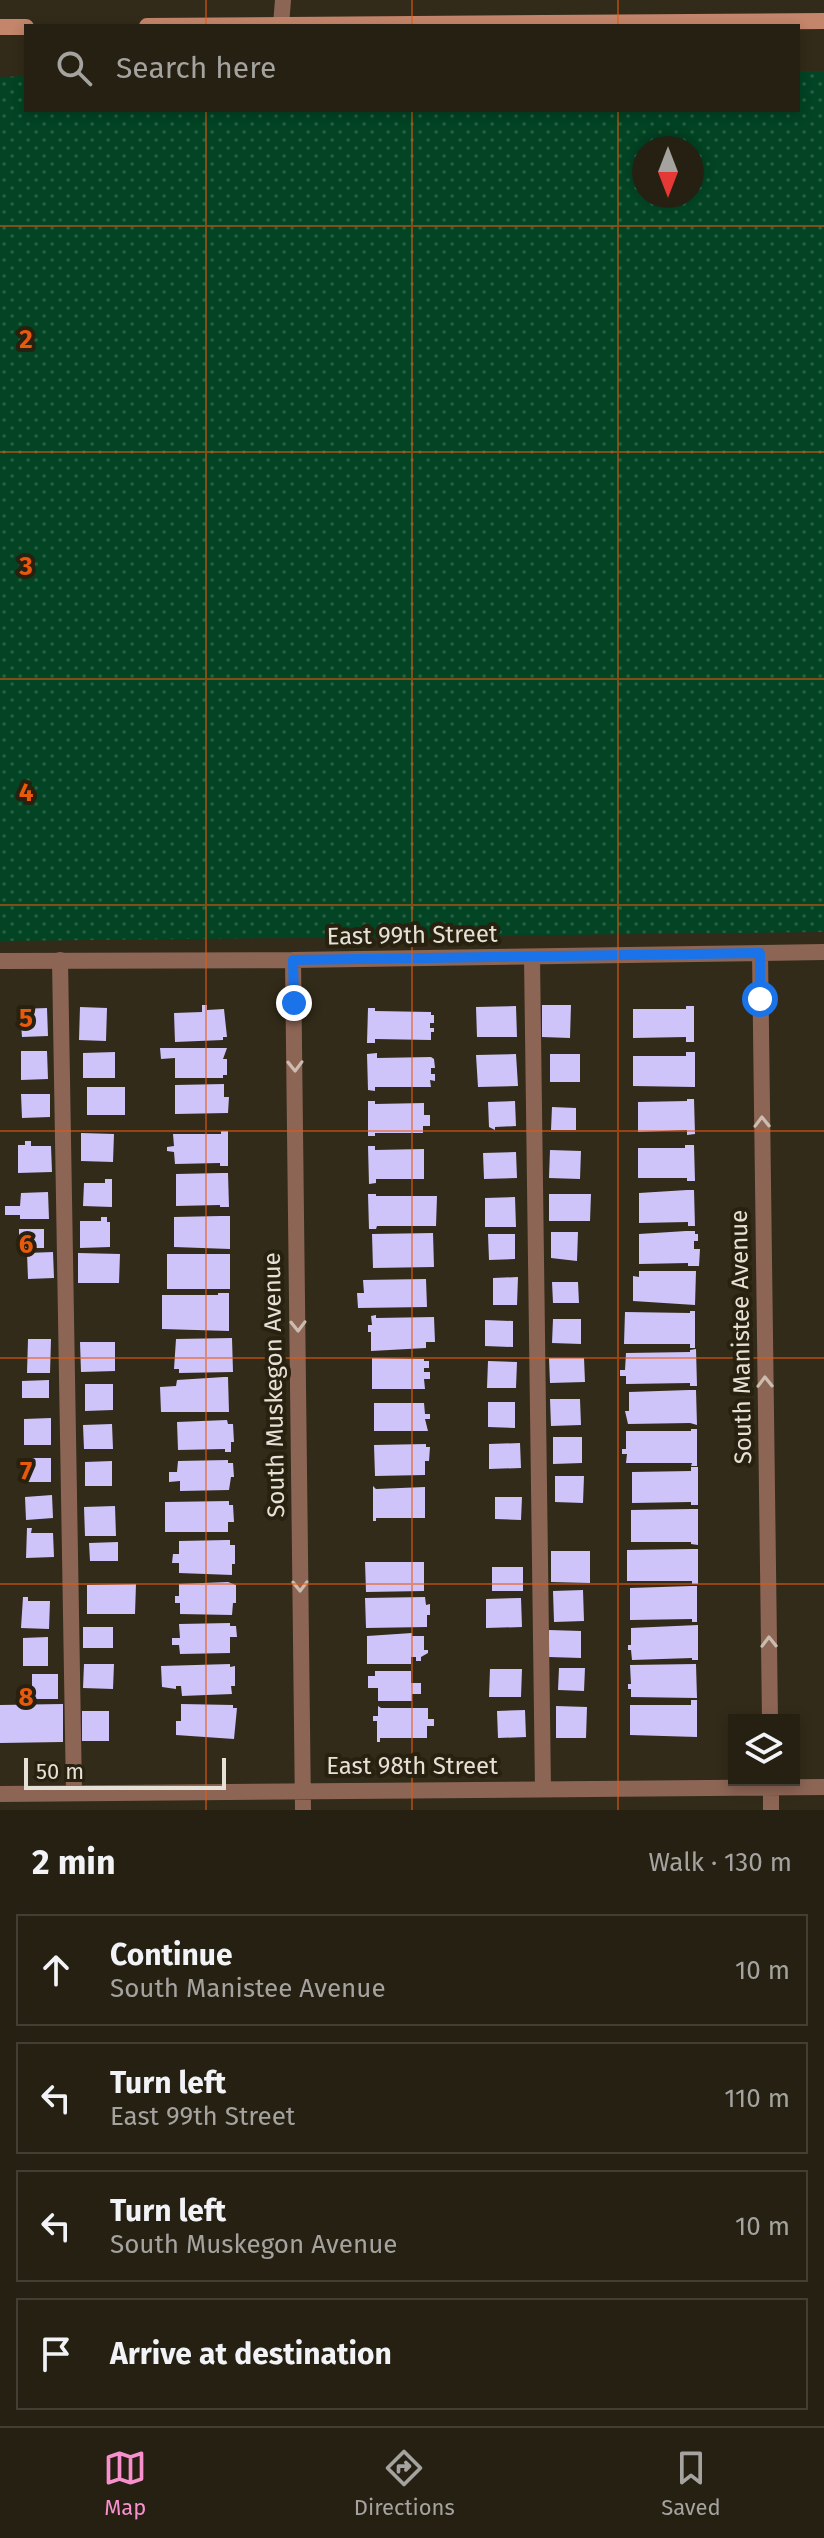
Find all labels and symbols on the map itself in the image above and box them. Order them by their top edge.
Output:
north arrow [632,136,704,208]
text: 2 [19,324,33,355]
text: 3 [18,551,33,582]
text: 4 [19,777,34,808]
street label: East 99th Street [326,920,498,950]
route start [742,981,778,1017]
route end [276,985,312,1021]
text: 5 [19,1003,33,1034]
one-way arrow [286,1060,304,1073]
one-way arrow [753,1115,771,1128]
street label: South Manistee Avenue [725,1210,757,1464]
text: 6 [19,1229,34,1260]
street label: South Muskegon Avenue [258,1252,290,1518]
one-way arrow [289,1320,306,1333]
one-way arrow [757,1375,774,1388]
text: 7 [20,1456,32,1487]
one-way arrow [292,1580,309,1593]
one-way arrow [760,1635,778,1648]
text: 8 [18,1682,34,1713]
street label: East 98th Street [326,1752,498,1780]
scale bar [24,1754,226,1790]

